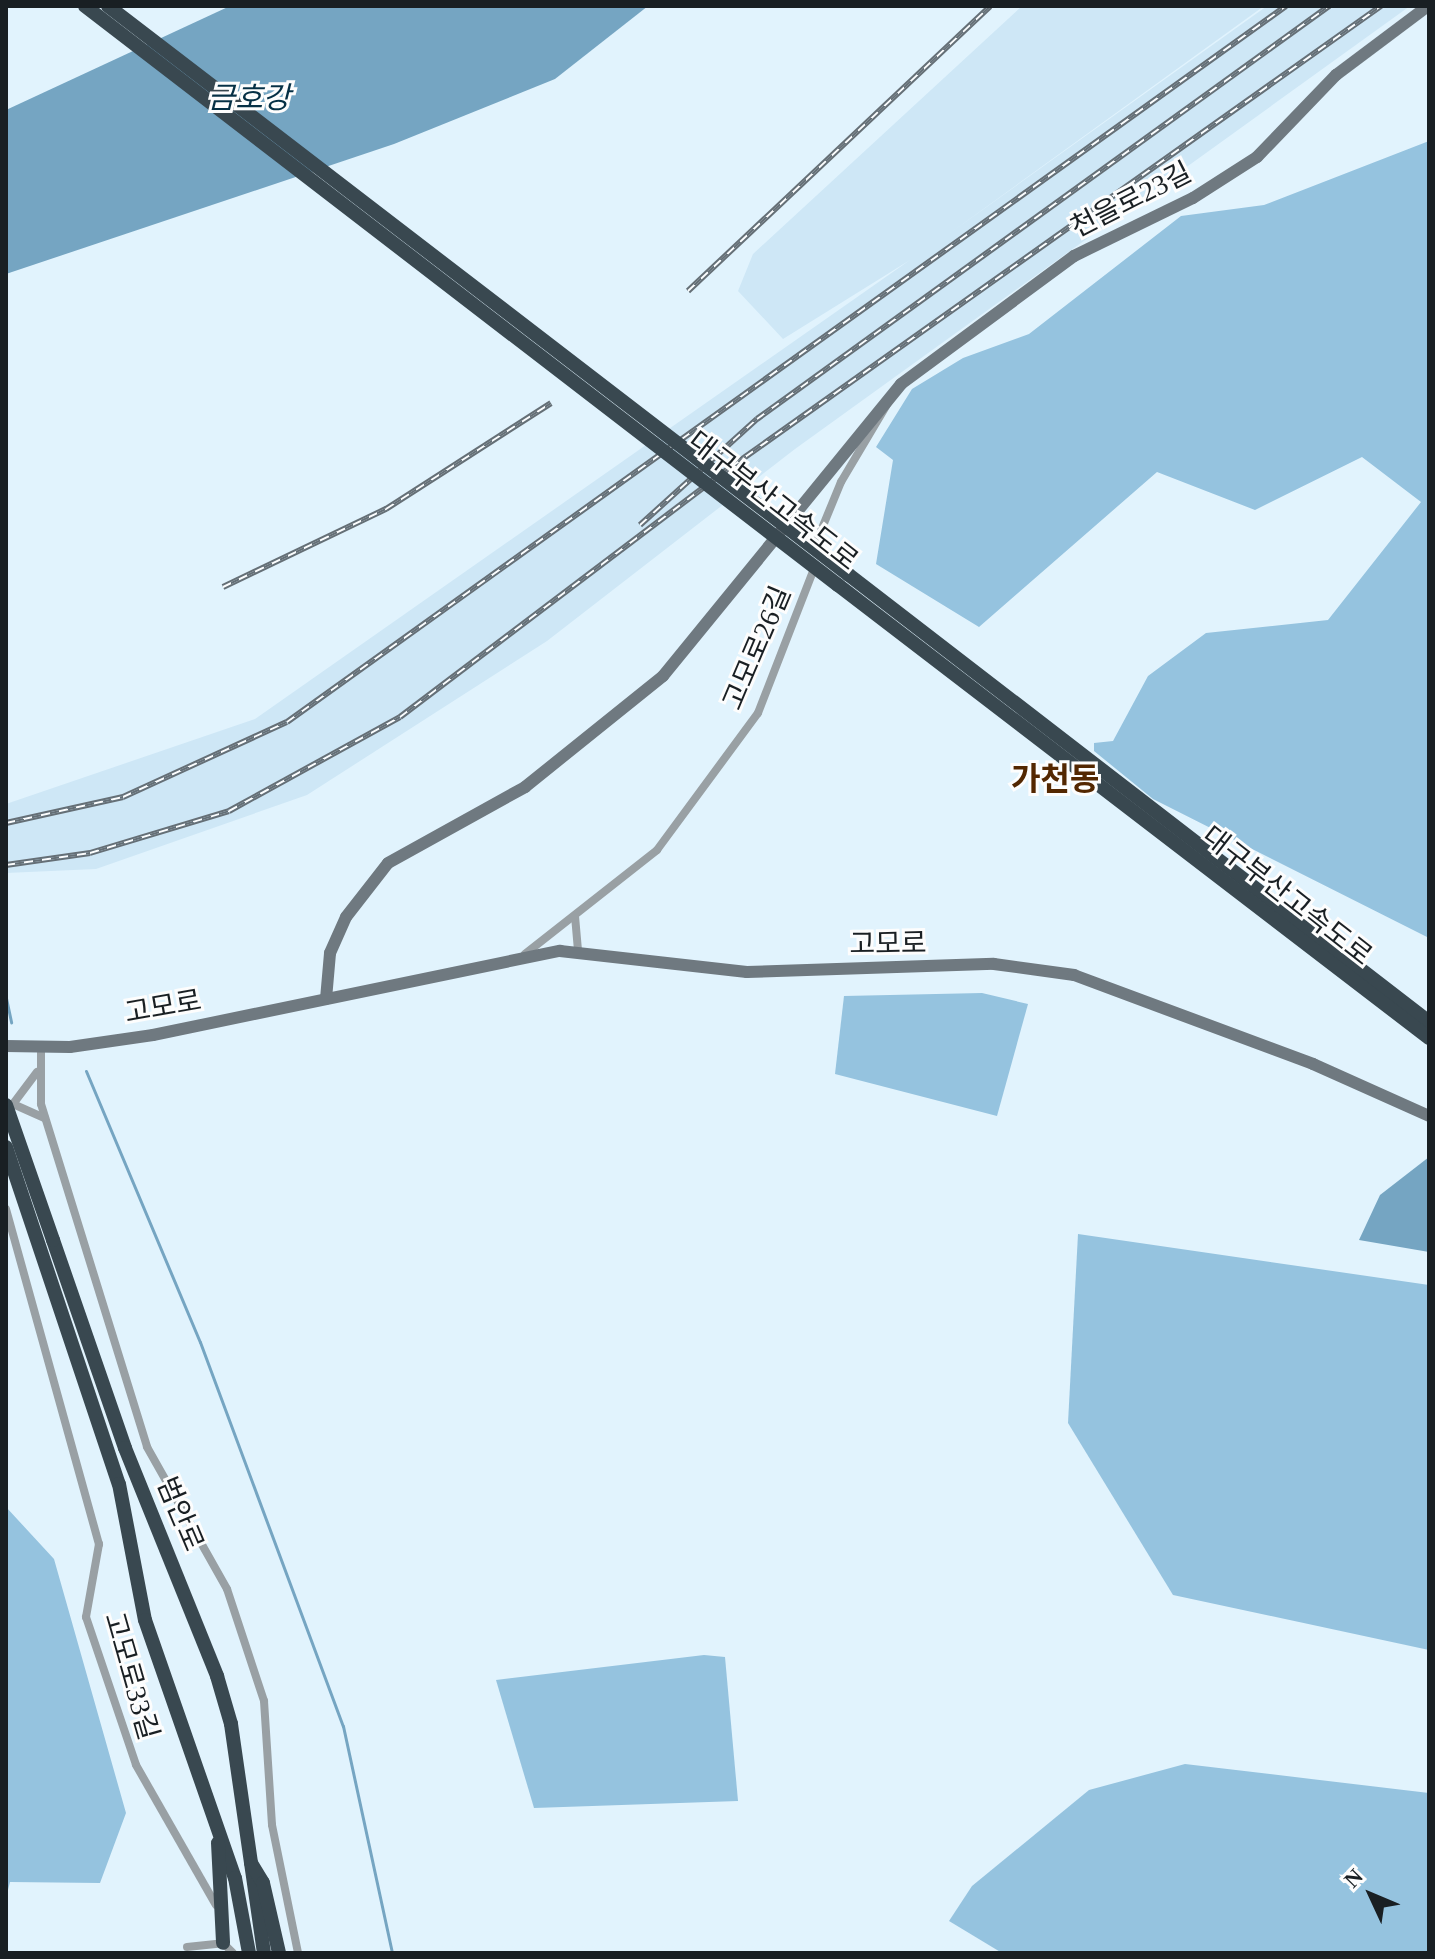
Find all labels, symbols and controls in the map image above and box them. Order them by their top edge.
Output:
water label: 금호강 [208,80,290,116]
street label: 천을로23길 [1065,155,1197,245]
street label: 대구부산고속도로 [681,424,865,578]
street label: 고모로26길 [716,581,798,715]
district label: 가천동 [1011,760,1099,798]
street label: 대구부산고속도로 [1195,819,1379,973]
street label: 고모로 [849,927,927,961]
street label: 고모로 [122,984,204,1030]
street label: 범안로 [149,1472,211,1556]
street label: 고모로33길 [97,1608,165,1744]
north arrow [1331,1855,1411,1935]
text: N [1339,1864,1368,1892]

